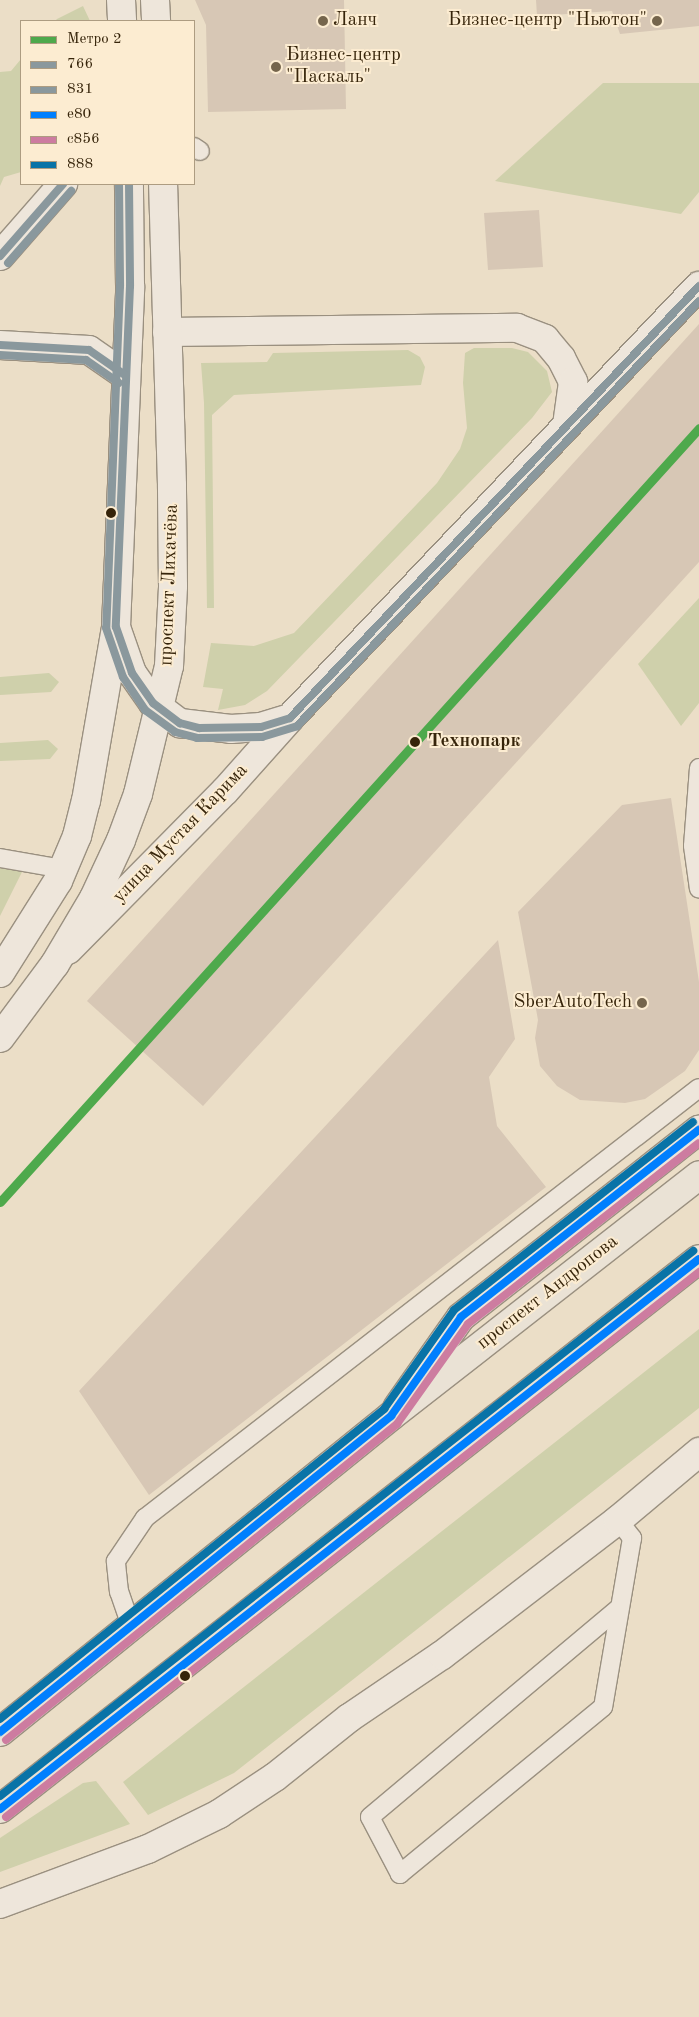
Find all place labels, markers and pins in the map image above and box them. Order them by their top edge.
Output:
place label: Ланч [333,10,377,32]
place label: Бизнес-центр "Ньютон" [448,10,647,32]
marker: Ланч [317,15,329,27]
marker: Бизнес-центр "Ньютон" [651,15,663,27]
place label: Бизнес-центр "Паскаль" [286,45,401,89]
marker: Бизнес-центр "Паскаль" [270,61,282,73]
unlabelled marker [106,508,116,518]
place label: Технопарк [428,731,520,753]
marker: Технопарк [406,733,424,751]
place label: SberAutoTech [514,992,632,1014]
marker: SberAutoTech [636,997,648,1009]
unlabelled marker [180,1671,190,1681]

